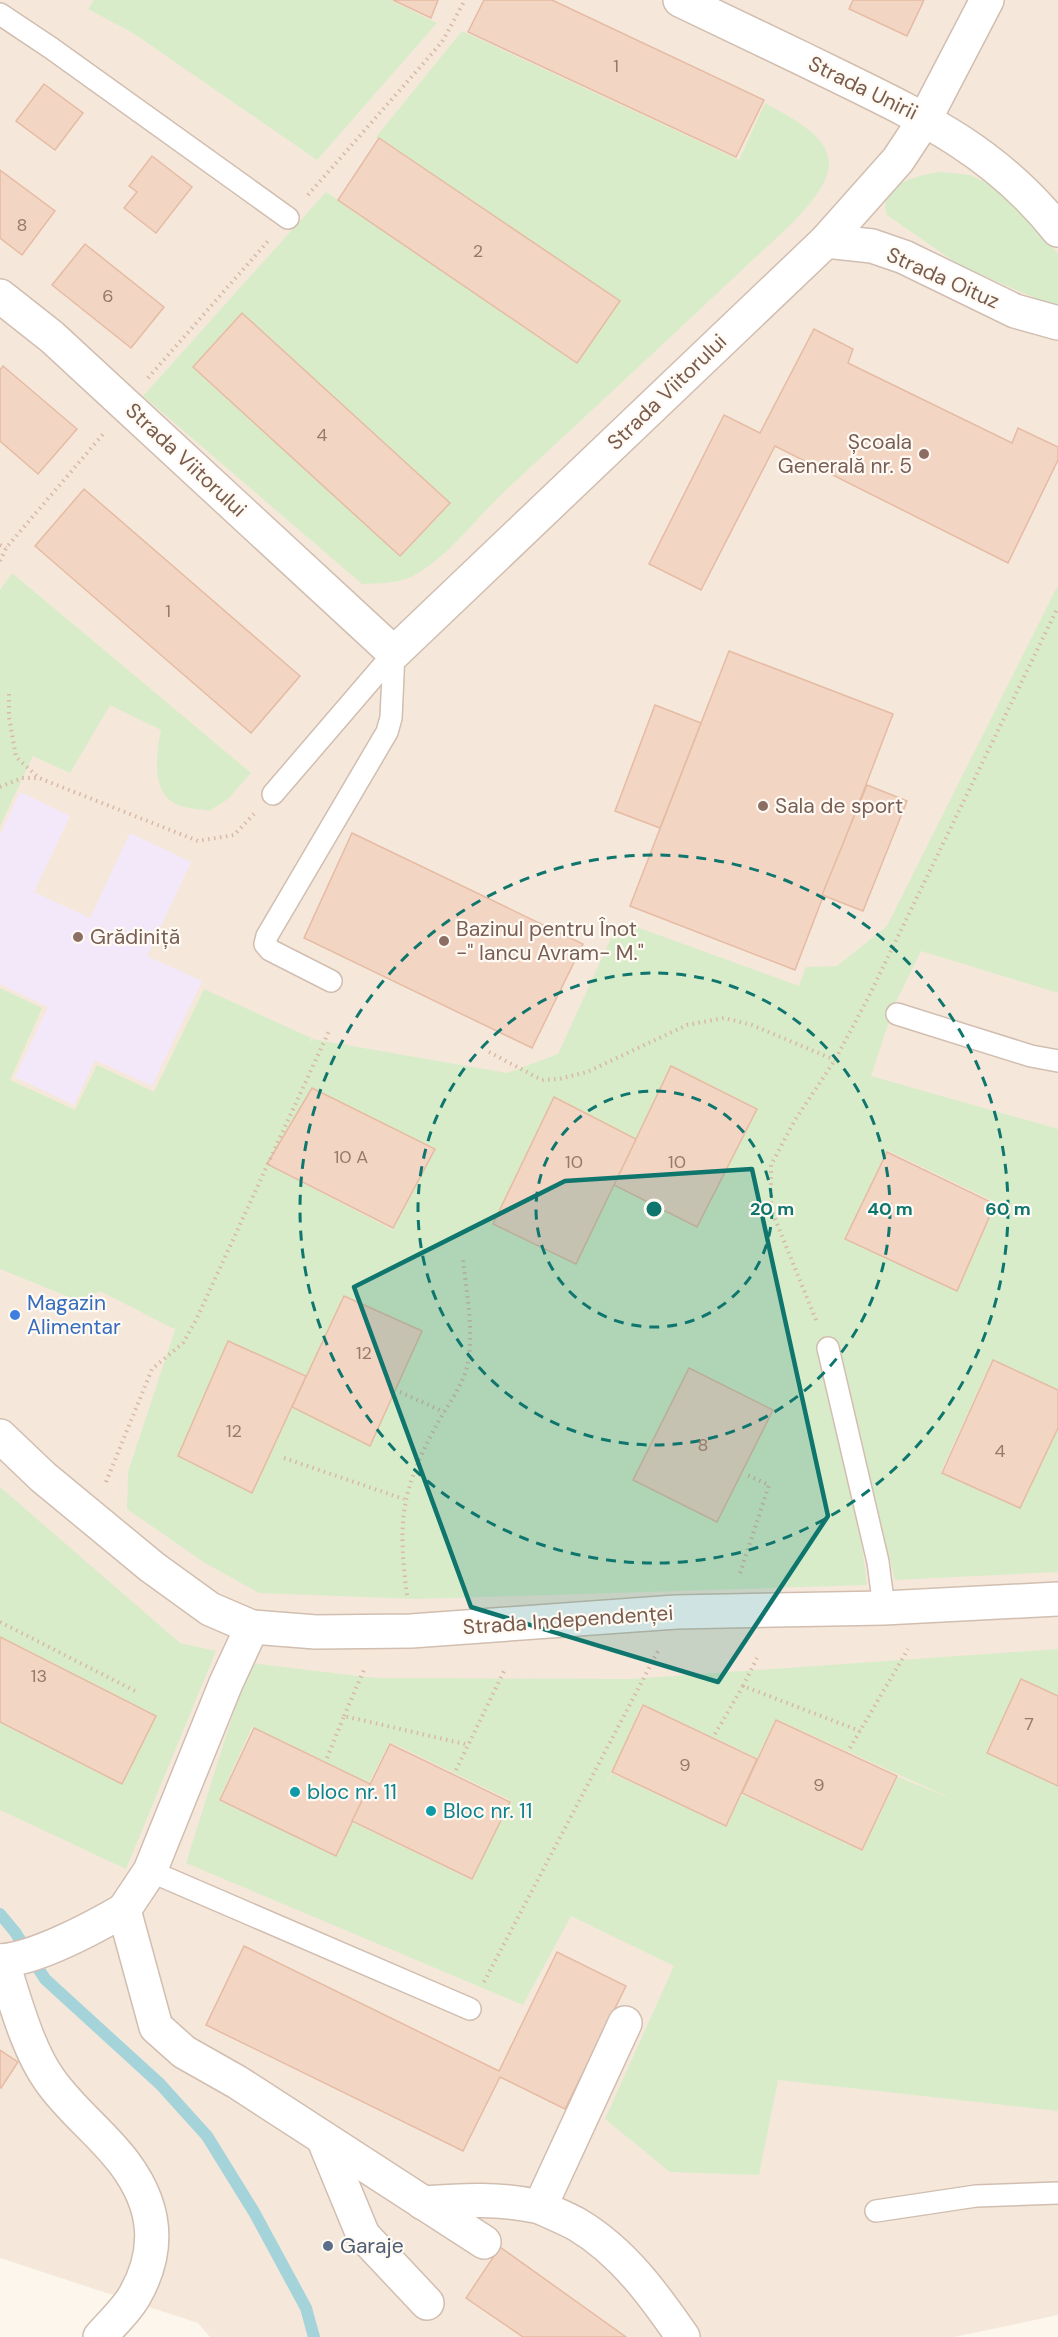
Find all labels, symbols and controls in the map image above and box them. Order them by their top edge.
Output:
street label: Strada Unirii [804,49,922,127]
house number: 1 [613,54,619,78]
house number: 8 [17,213,27,237]
house number: 2 [473,239,483,263]
street label: Strada Oituz [882,241,1004,315]
house number: 6 [102,284,114,308]
street label: Strada Viitorului [601,328,733,456]
street label: Strada Viitorului [119,397,253,523]
house number: 4 [317,423,328,447]
place label: Școala Generală nr. 5 [778,428,912,480]
marker: Școala Generală nr. 5 [917,447,931,461]
house number: 1 [165,599,171,623]
place label: Sala de sport [775,792,903,820]
marker: Sala de sport [756,799,770,813]
place label: Bazinul pentru Înot -" Iancu Avram- M." [456,915,644,967]
place label: Grădiniță [90,923,180,951]
marker: Grădiniță [71,930,85,944]
marker: Bazinul pentru Înot -" Iancu Avram- M." [437,934,451,948]
house number: 10 A [334,1145,368,1169]
house number: 10 [565,1150,583,1174]
house number: 10 [668,1150,686,1174]
text: 20 m [750,1197,794,1221]
text: 40 m [867,1197,913,1221]
text: 60 m [985,1197,1031,1221]
centre of rings [644,1199,664,1219]
place label: Magazin Alimentar [27,1289,121,1341]
marker: Magazin Alimentar [8,1308,22,1322]
house number: 12 [356,1341,372,1365]
house number: 12 [226,1419,242,1443]
house number: 8 [698,1433,708,1457]
house number: 4 [995,1439,1006,1463]
street label: Strada Independenței [462,1599,674,1641]
house number: 13 [31,1664,47,1688]
house number: 7 [1024,1712,1034,1736]
house number: 9 [679,1753,691,1777]
house number: 9 [813,1773,825,1797]
place label: bloc nr. 11 [307,1778,397,1806]
marker: bloc nr. 11 [288,1785,302,1799]
place label: Bloc nr. 11 [443,1797,532,1825]
marker: Bloc nr. 11 [424,1804,438,1818]
place label: Garaje [340,2232,404,2260]
marker: Garaje [321,2239,335,2253]

